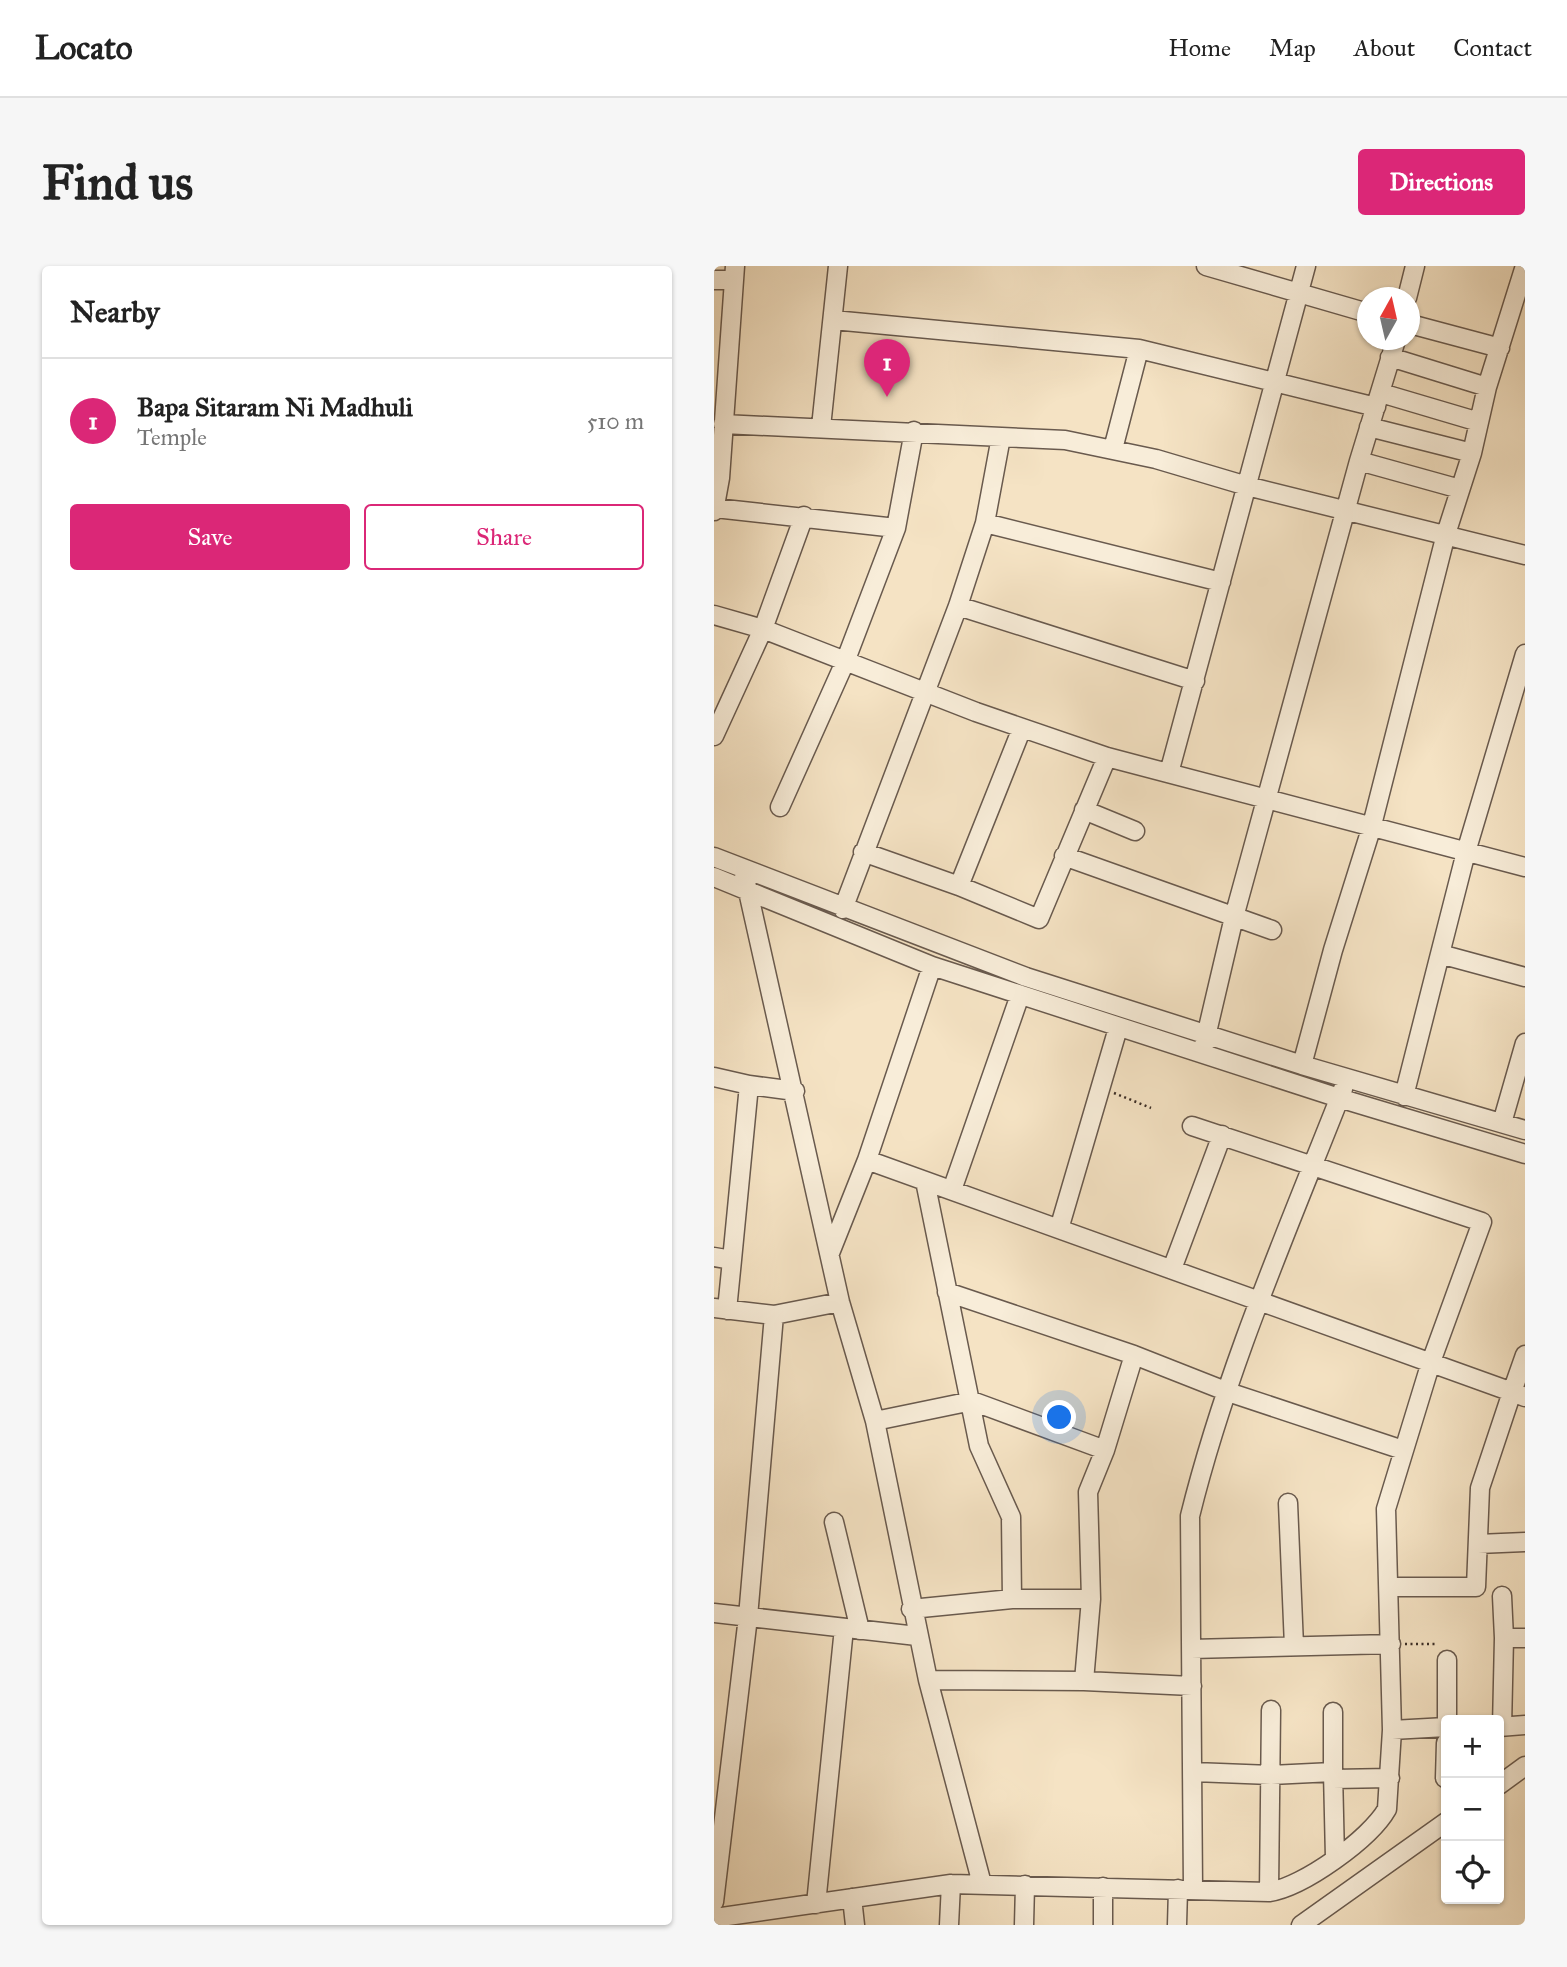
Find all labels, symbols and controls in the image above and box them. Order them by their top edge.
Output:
text: Locato [35,28,133,68]
text: Home [1168,33,1231,63]
text: Map [1269,33,1316,63]
text: About [1354,33,1415,63]
text: Contact [1453,33,1532,63]
button: Directions [1358,149,1525,215]
text: Find us [42,153,193,212]
north arrow [1357,287,1420,350]
text: Nearby [70,294,160,330]
pin: 1 [864,339,910,397]
text: Bapa Sitaram Ni Madhuli [137,391,413,423]
text: 1 [88,407,98,435]
text: 510 m [587,407,644,435]
text: Temple [137,423,207,451]
button: Save [70,504,350,570]
button: Share [364,504,644,570]
your location [1042,1400,1076,1434]
map controls [1441,1715,1504,1904]
button: + [1441,1715,1504,1778]
button: − [1441,1778,1504,1841]
button: locate [1441,1841,1504,1904]

